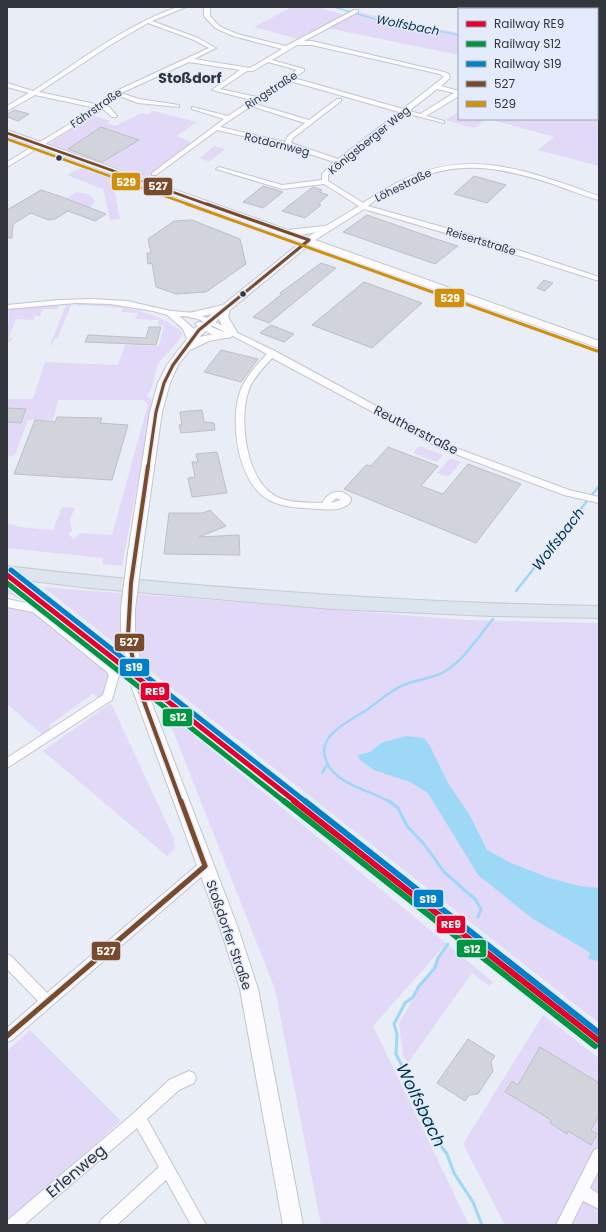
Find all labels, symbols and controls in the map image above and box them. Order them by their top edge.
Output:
legend [458,8,598,120]
water label: Wolfsbach [375,11,441,39]
text: Railway RE9 [494,15,564,32]
text: Railway S12 [494,35,561,52]
text: Railway S19 [494,55,562,72]
street label: Ringstraße [242,67,300,113]
district label: Stoßdorf [158,68,222,88]
text: 527 [494,75,515,92]
street label: Fährstraße [67,84,125,132]
text: 529 [494,95,516,112]
street label: Königsberger Weg [325,102,413,178]
street label: Rotdornweg [243,128,311,160]
unlabelled marker [54,153,64,163]
street label: Löhestraße [372,164,434,206]
line badge: 529 [111,172,141,191]
text: 529 [116,174,136,190]
line badge: 527 [143,177,173,196]
text: 527 [148,178,168,194]
street label: Reisertstraße [444,223,518,259]
line badge: 529 [434,288,465,308]
unlabelled marker [238,289,248,299]
text: 529 [440,290,460,306]
street label: Reutherstraße [371,401,461,459]
water label: Wolfsbach [527,504,589,574]
line badge: 527 [114,633,145,652]
text: 527 [119,634,139,650]
line badge: S19 [119,658,150,677]
text: S19 [125,659,143,675]
line badge: RE9 [140,682,170,701]
text: RE9 [145,683,165,699]
line badge: S12 [162,708,193,727]
text: S12 [169,709,187,725]
street label: Stoßdorfer Straße [201,878,257,992]
line badge: S19 [413,889,444,908]
text: S19 [419,891,437,907]
line badge: RE9 [436,915,466,934]
text: RE9 [441,916,461,932]
line badge: S12 [456,939,487,958]
line badge: 527 [91,941,121,961]
text: S12 [463,941,481,957]
text: 527 [96,943,116,959]
water label: Wolfsbach [390,1059,452,1151]
street label: Erlenweg [41,1139,111,1203]

